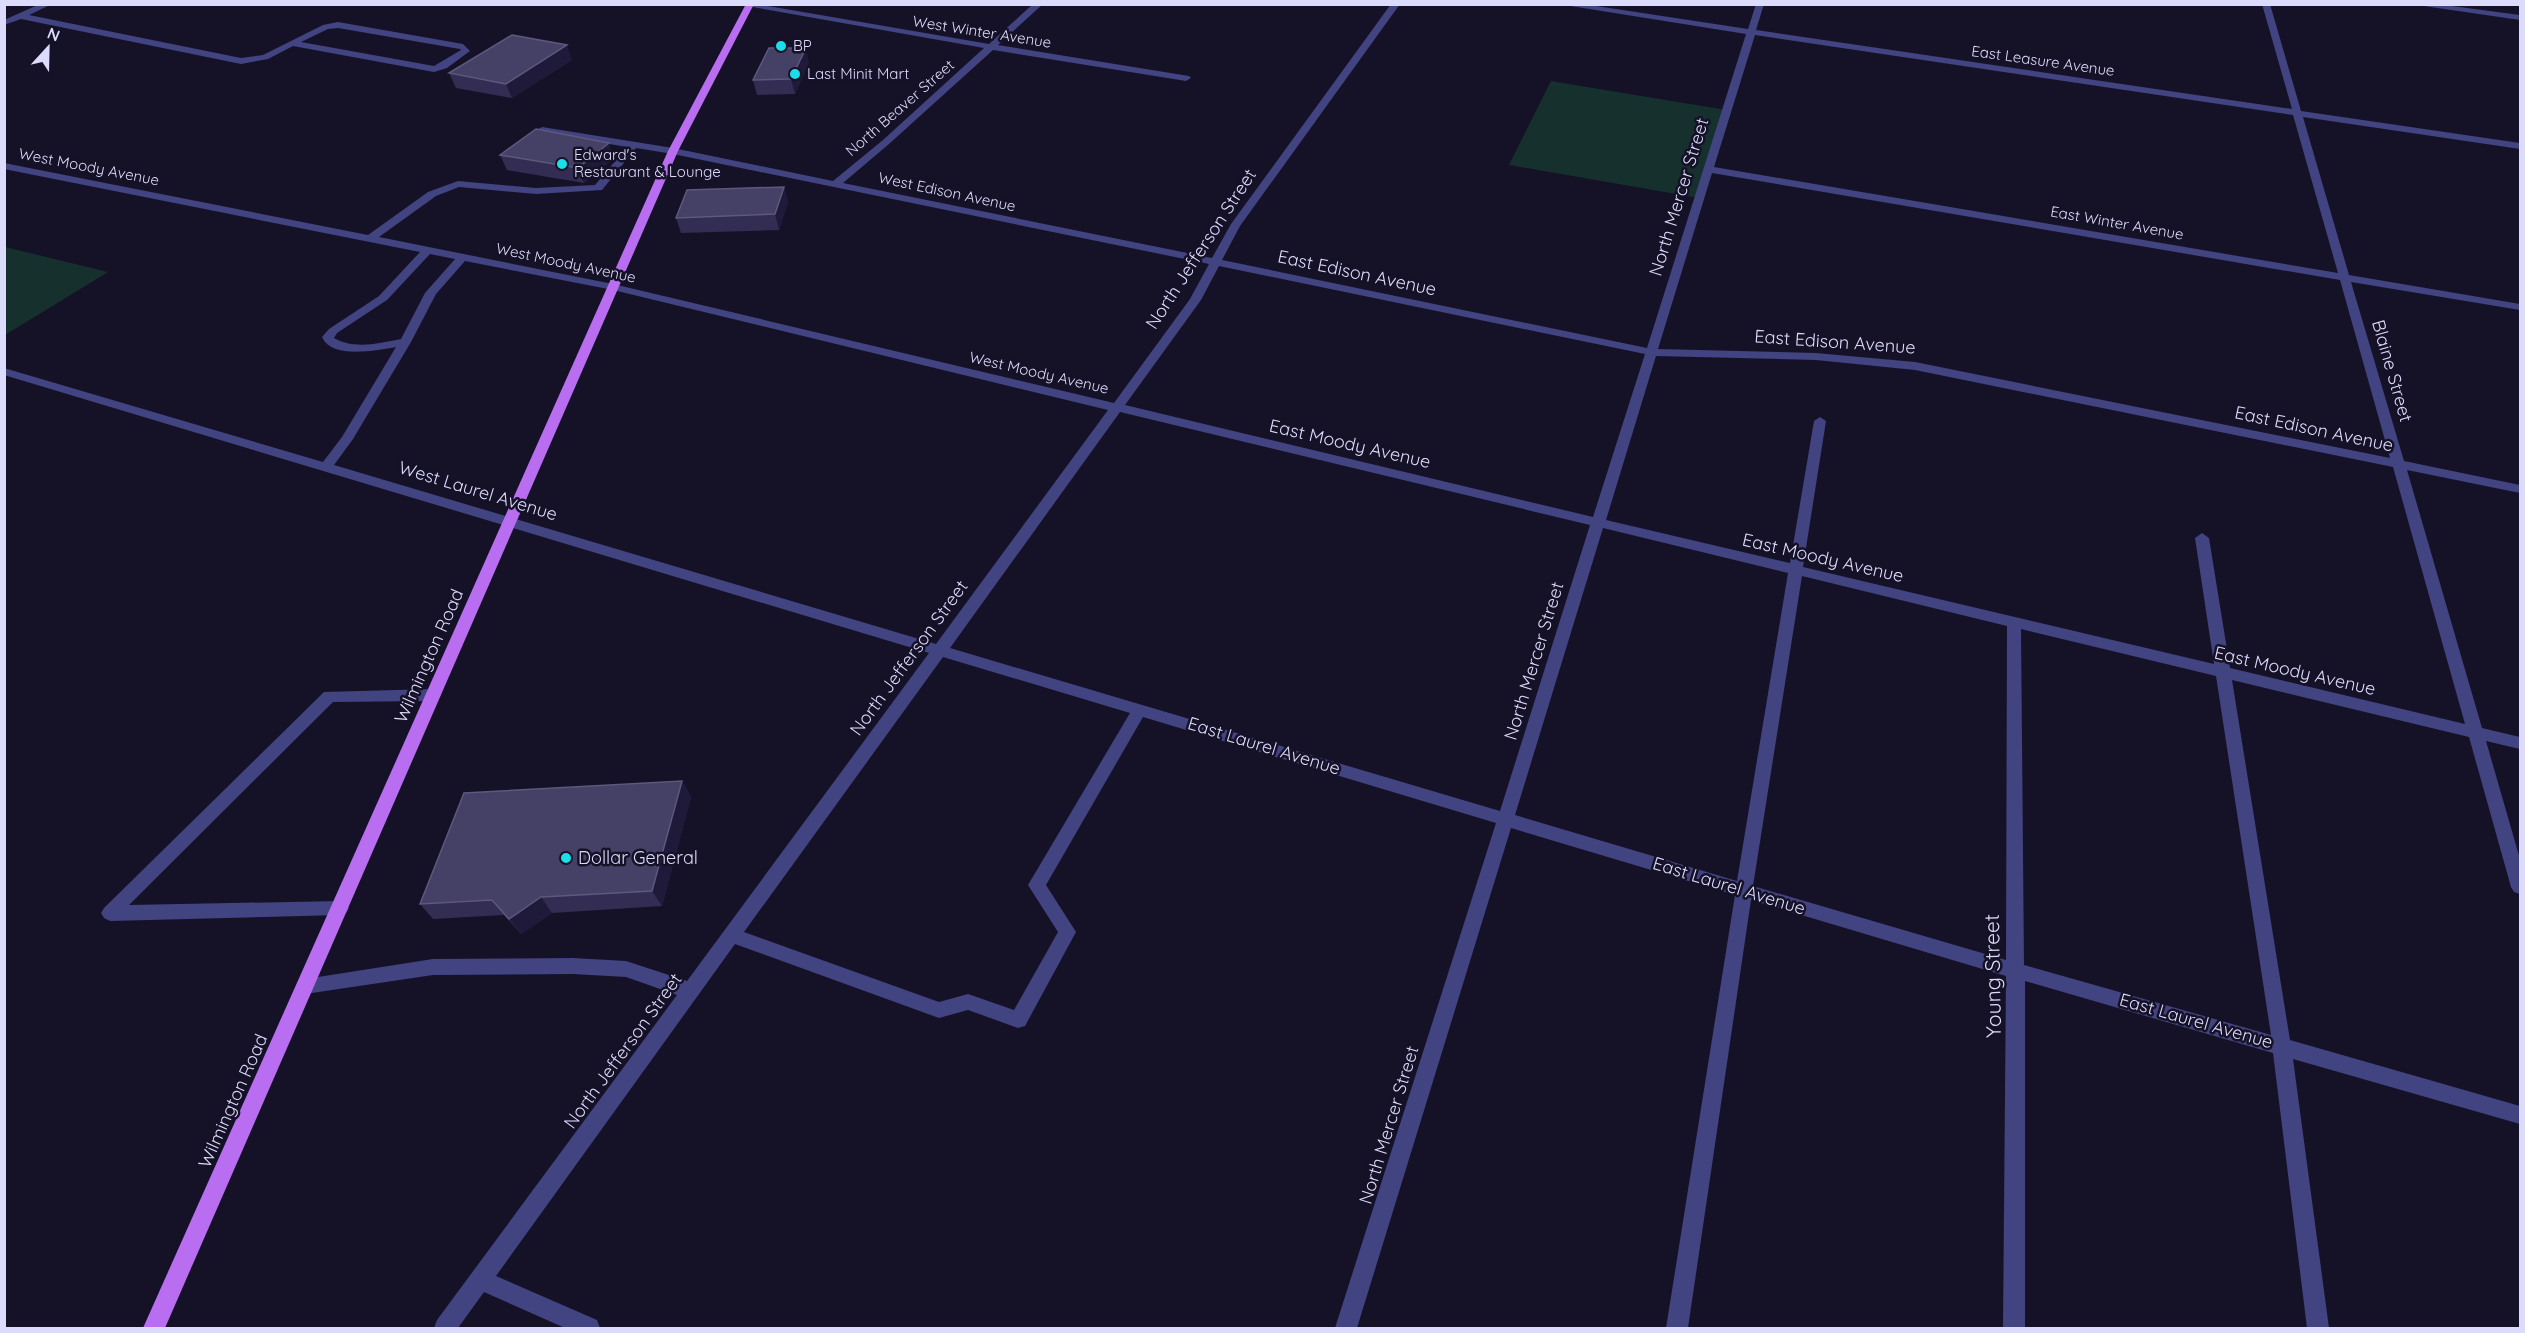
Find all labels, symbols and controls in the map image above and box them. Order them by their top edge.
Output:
street label: West Winter Avenue [911,11,1053,52]
north arrow [18,18,78,78]
text: N [44,23,63,46]
place label: BP [793,36,812,55]
marker: BP [774,39,788,53]
street label: East Leasure Avenue [1970,41,2116,80]
street label: North Beaver Street [841,55,958,160]
place label: Last Minit Mart [807,64,909,83]
marker: Last Minit Mart [788,67,802,81]
street label: North Mercer Street [1644,115,1714,279]
street label: West Moody Avenue [17,144,161,189]
place label: Edward's Restaurant & Lounge [574,145,721,181]
marker: Edward's Restaurant & Lounge [555,157,569,171]
street label: North Jefferson Street [1140,164,1261,333]
street label: West Edison Avenue [877,168,1017,215]
street label: East Winter Avenue [2049,201,2185,244]
street label: West Moody Avenue [494,238,638,287]
street label: East Edison Avenue [1276,244,1439,301]
street label: Blaine Street [2367,317,2418,425]
street label: East Edison Avenue [1754,324,1916,359]
street label: West Moody Avenue [968,347,1111,398]
street label: East Edison Avenue [2233,400,2396,457]
street label: East Moody Avenue [1267,414,1433,473]
street label: West Laurel Avenue [396,455,560,526]
street label: East Moody Avenue [1740,528,1906,587]
street label: North Jefferson Street [844,576,973,740]
street label: North Mercer Street [1499,579,1569,743]
street label: Wilmington Road [389,585,468,726]
street label: East Moody Avenue [2212,641,2378,700]
street label: East Laurel Avenue [1185,711,1343,780]
place label: Dollar General [578,846,698,869]
marker: Dollar General [559,851,573,865]
street label: East Laurel Avenue [1650,851,1808,920]
street label: Young Street [1978,914,2006,1038]
street label: North Jefferson Street [558,969,687,1133]
street label: East Laurel Avenue [2117,988,2275,1053]
street label: Wilmington Road [193,1030,272,1171]
street label: North Mercer Street [1354,1043,1424,1207]

